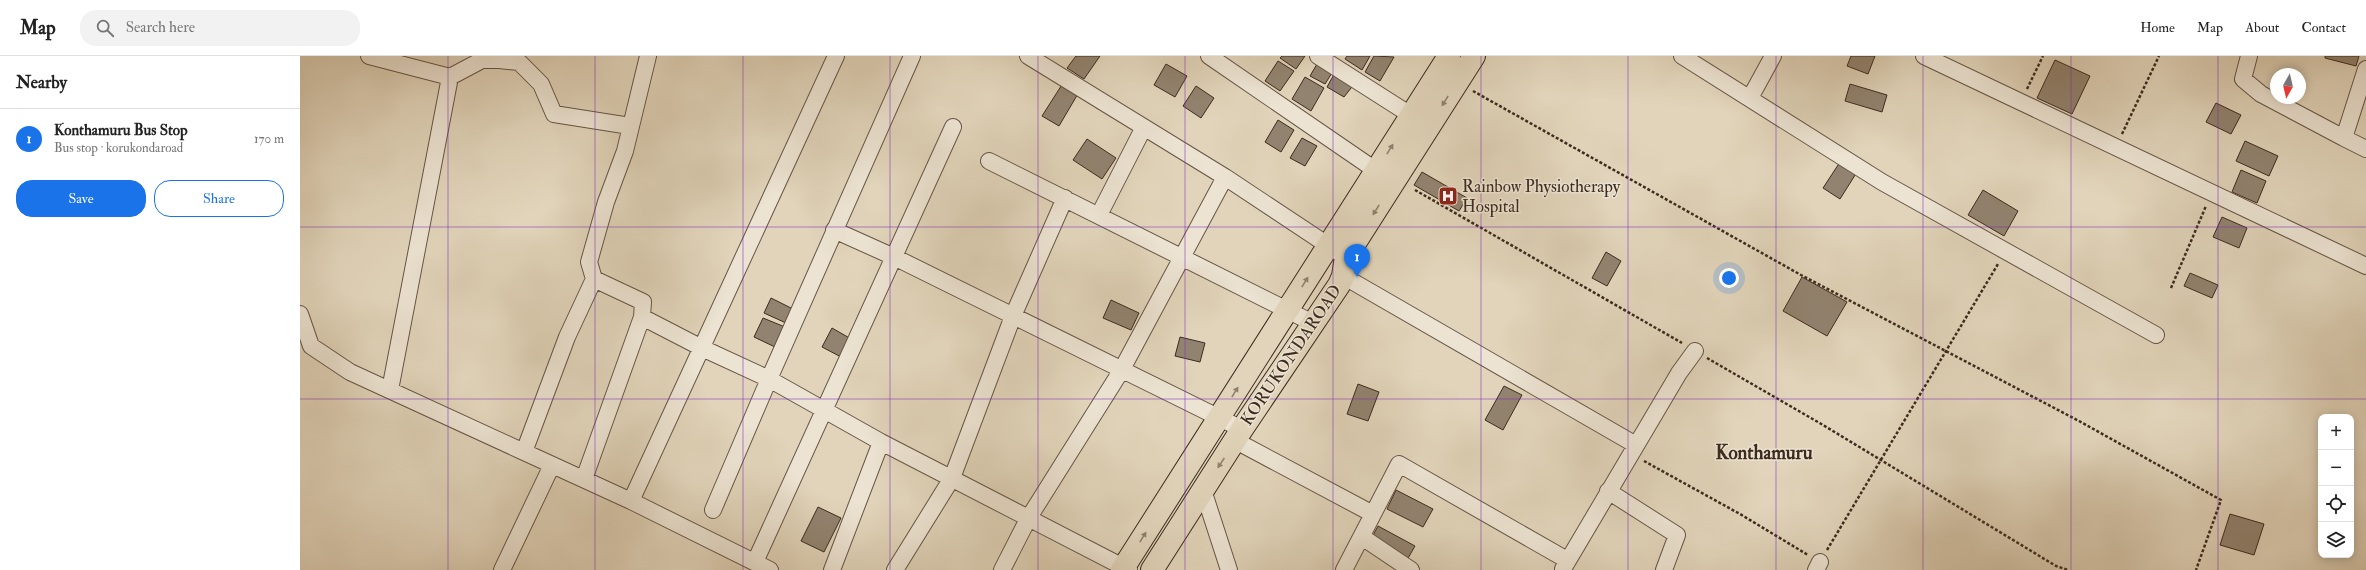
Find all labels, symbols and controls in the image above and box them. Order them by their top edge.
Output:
search box [80,10,360,46]
text: Map [20,16,56,40]
icon: search [94,17,116,39]
text: Search here [126,18,195,37]
text: Home [2140,19,2175,36]
text: Map [2197,19,2223,36]
text: About [2245,19,2279,36]
text: Contact [2301,19,2346,36]
north arrow [2270,68,2306,104]
text: Nearby [16,72,67,93]
one-way arrow [1442,95,1449,107]
text: Konthamuru Bus Stop [54,121,188,140]
text: 1 [27,131,31,147]
text: 170 m [254,131,284,147]
text: Bus stop · korukondaroad [54,140,183,156]
one-way arrow [1386,143,1393,155]
place label: Rainbow Physiotherapy Hospital [1462,176,1621,218]
button: Save [16,180,146,217]
button: Share [154,180,284,217]
hospital icon: Rainbow Physiotherapy Hospital [1437,185,1459,207]
one-way arrow [1372,204,1379,216]
pin: 1 [1344,244,1370,277]
your location [1719,268,1739,288]
one-way arrow [1301,277,1309,287]
street label: KORUKONDAROAD [1236,280,1346,430]
one-way arrow [1231,387,1239,397]
map controls [2318,414,2354,558]
button: + [2318,414,2354,450]
district label: Konthamuru [1715,441,1813,465]
button: − [2318,450,2354,486]
one-way arrow [1217,458,1225,468]
button: locate [2318,486,2354,522]
button: layers [2318,522,2354,558]
one-way arrow [1139,532,1147,542]

